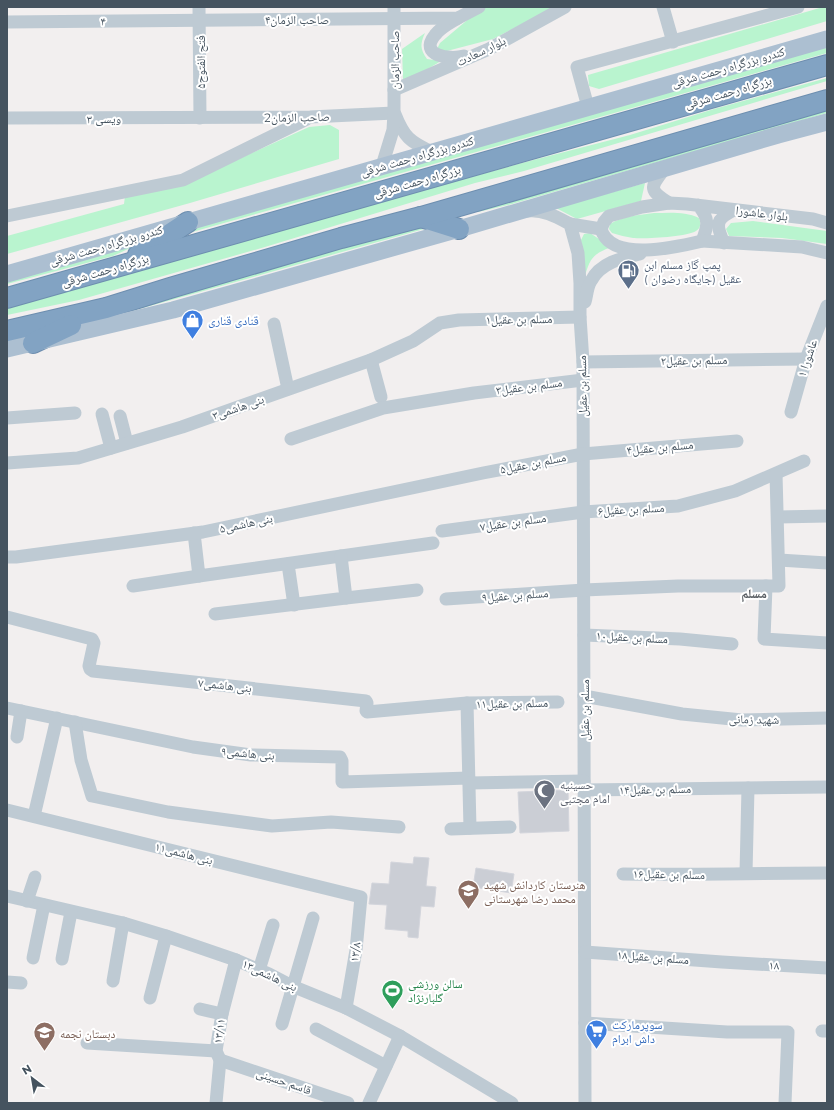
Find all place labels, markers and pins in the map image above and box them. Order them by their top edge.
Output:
place label: پمپ گاز مسلم ابن عقیل (جایگاه رضوان ) [644,257,741,286]
fuel station icon: پمپ گاز مسلم ابن عقیل (جایگاه رضوان ) [615,258,641,291]
shop icon: قنادی قناری [179,307,205,340]
place label: قنادی قناری [208,313,259,328]
place label: حسینیه امام مجتبی [560,777,610,807]
mosque icon: حسینیه امام مجتبی [531,778,557,811]
place label: هنرستان کاردانش شهید محمد رضا شهرستانی [484,877,585,906]
school or university icon: هنرستان کاردانش شهید محمد رضا شهرستانی [456,878,482,911]
place label: سالن ورزشی گلبارنژاد [408,976,463,1005]
sports icon: سالن ورزشی گلبارنژاد [380,977,406,1010]
place label: سوپرمارکت داش ابرام [612,1017,663,1047]
supermarket icon: سوپرمارکت داش ابرام [584,1018,610,1051]
school or university icon: دبستان نجمه [31,1020,57,1053]
place label: دبستان نجمه [60,1026,115,1041]

